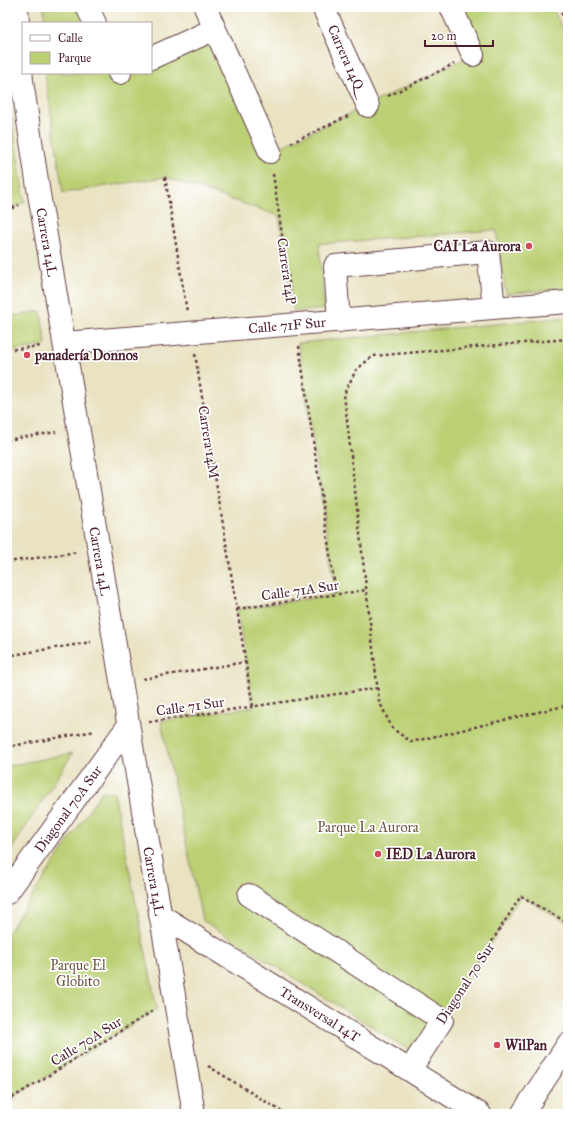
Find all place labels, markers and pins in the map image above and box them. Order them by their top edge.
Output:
place label: CAI La Aurora [434,238,522,255]
marker: CAI La Aurora [524,241,534,251]
place label: panadería Donnos [34,347,138,365]
marker: panadería Donnos [22,350,32,360]
place label: IED La Aurora [386,846,477,863]
marker: IED La Aurora [373,849,383,859]
place label: WilPan [505,1037,548,1054]
marker: WilPan [492,1040,502,1050]

